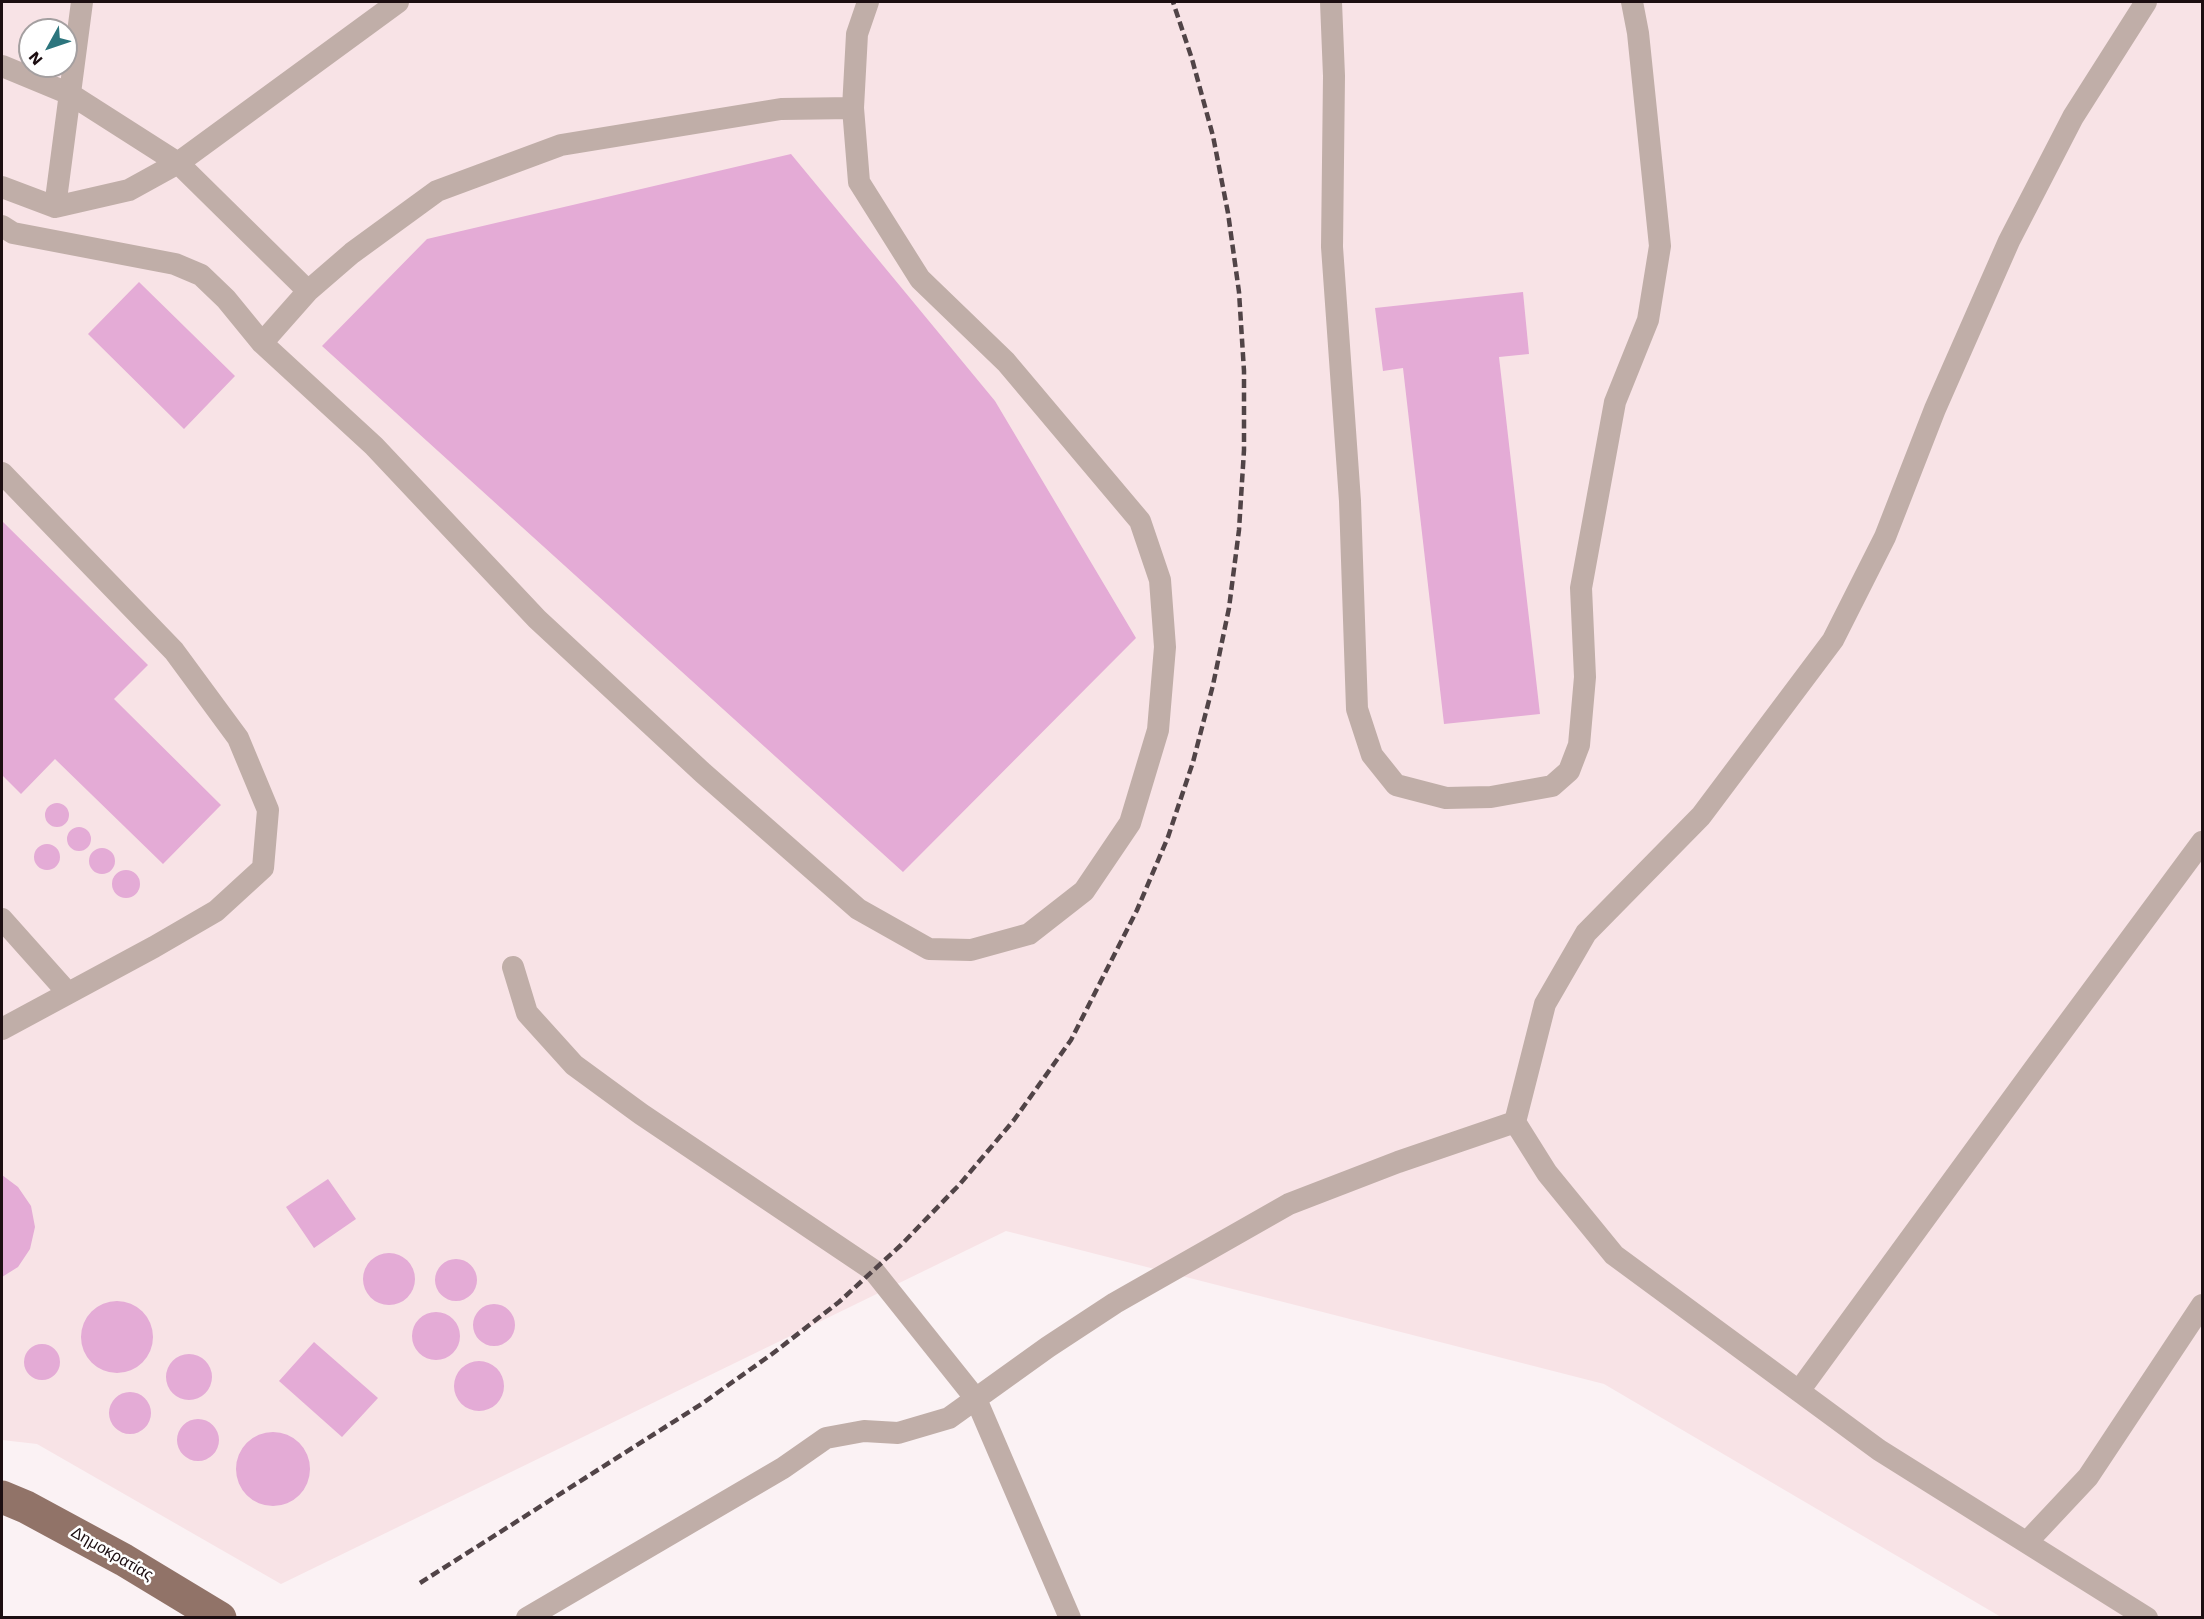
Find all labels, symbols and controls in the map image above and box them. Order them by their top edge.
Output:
north arrow [18,18,78,78]
text: N [24,48,46,69]
street label: Δημοκρατίας [68,1523,156,1585]

